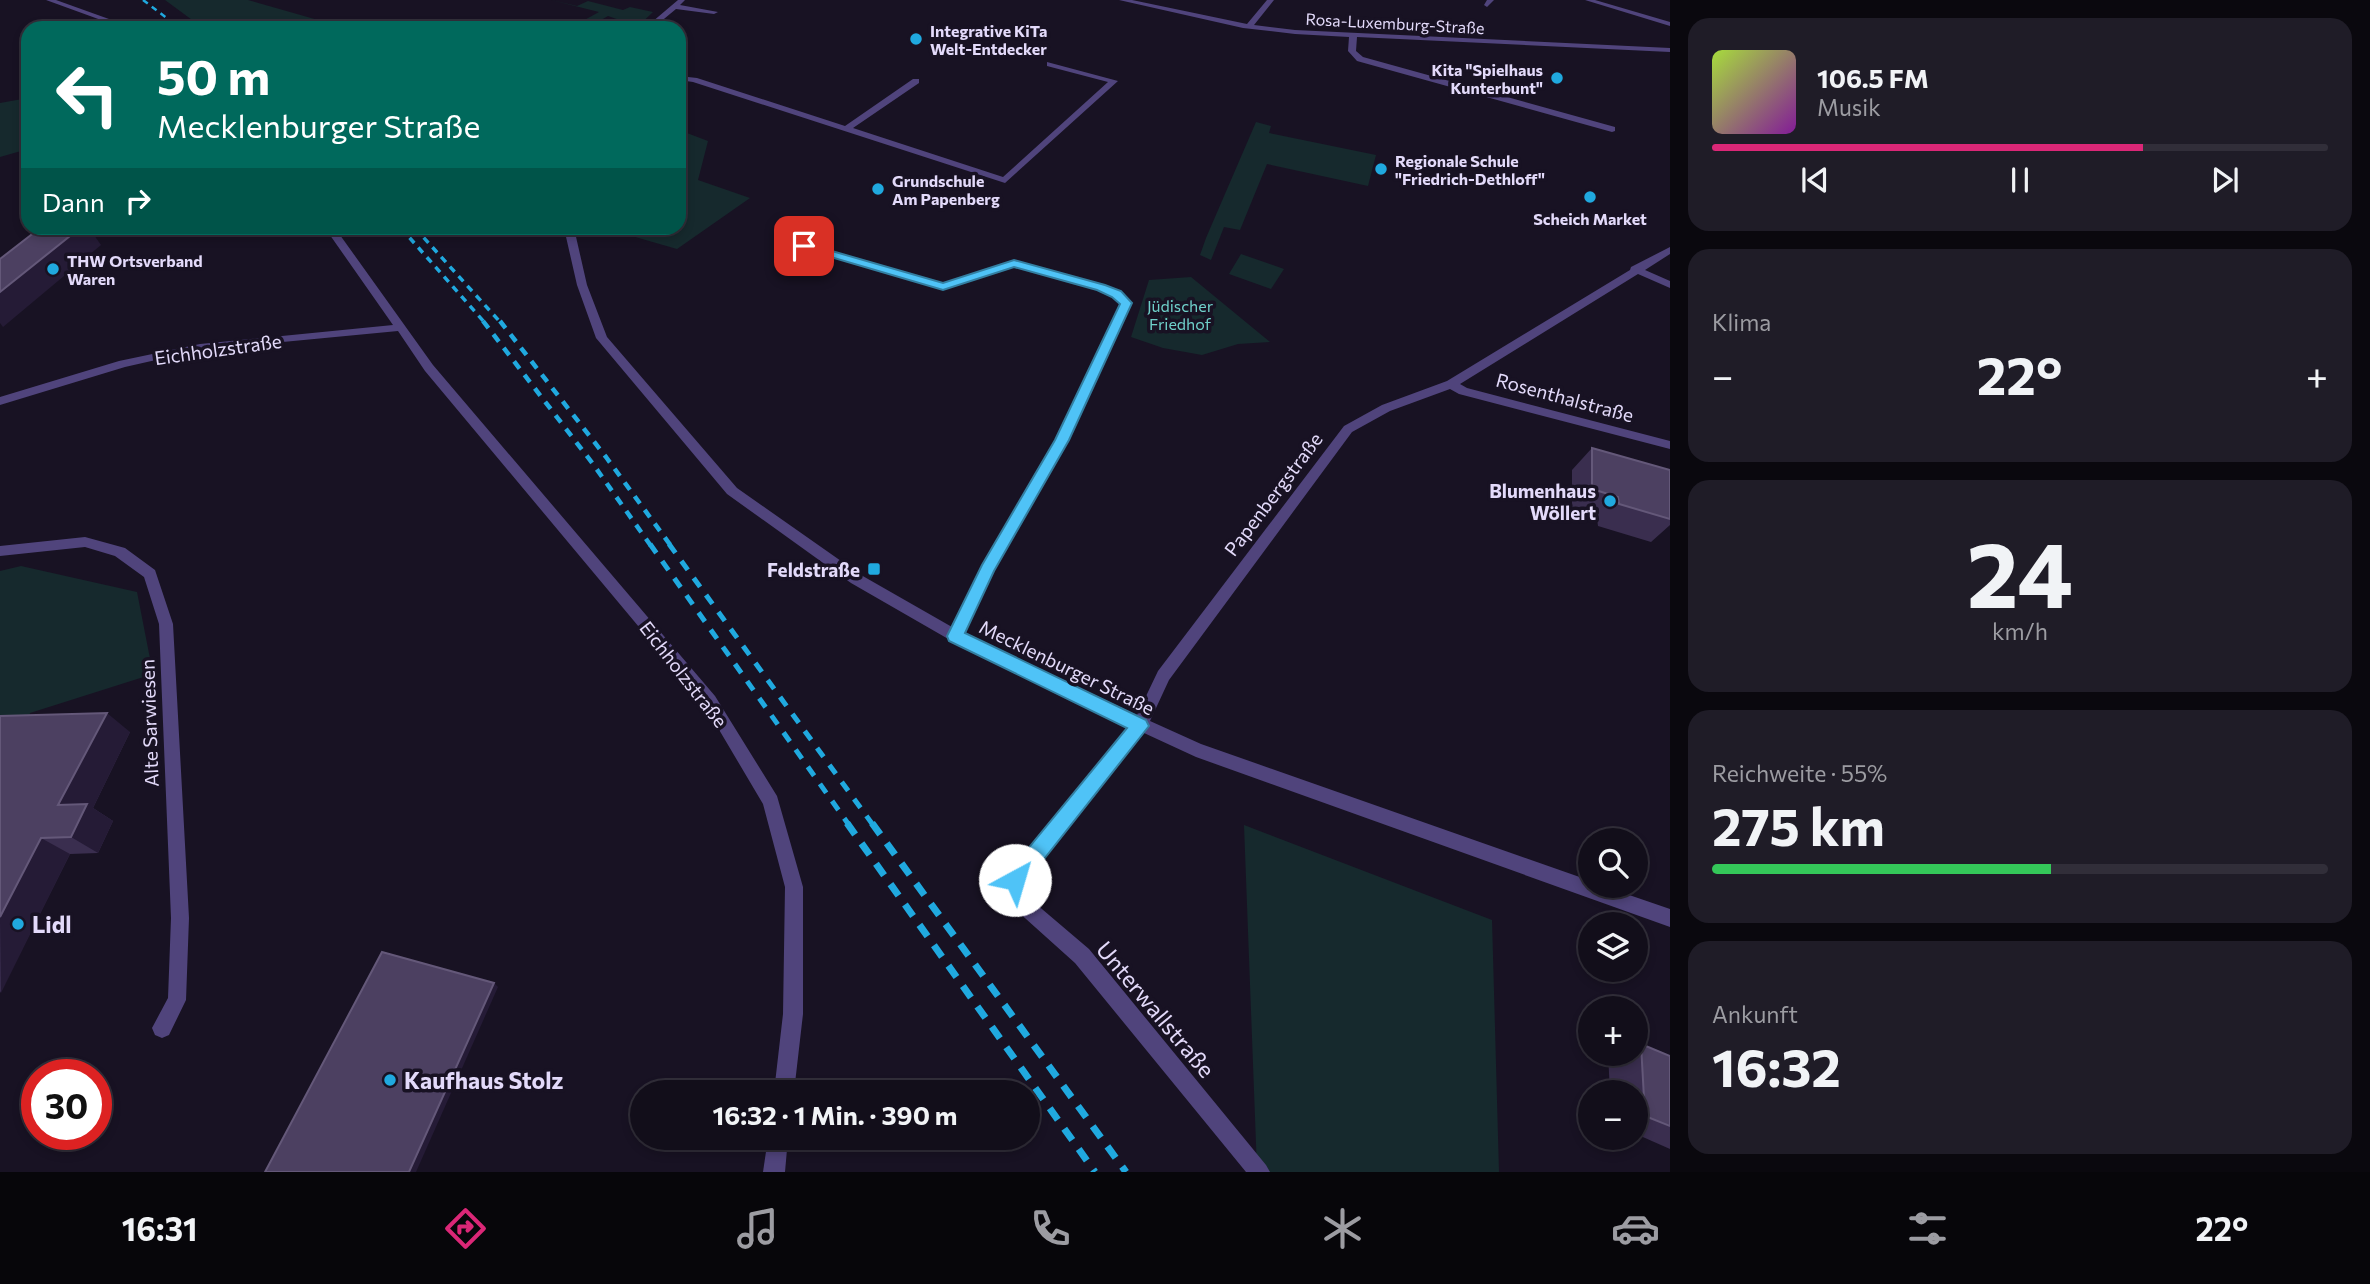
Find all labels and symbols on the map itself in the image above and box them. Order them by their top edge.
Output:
street label: Rosa-Luxemburg-Straße [1305,9,1485,37]
place label: Integrative KiTa Welt-Entdecker [930,21,1047,58]
marker: Integrative KiTa Welt-Entdecker [908,31,924,47]
place label: Kita "Spielhaus Kunterbunt" [1432,60,1543,97]
marker: Kita "Spielhaus Kunterbunt" [1549,70,1565,86]
place label: Regionale Schule "Friedrich-Dethloff" [1395,151,1545,188]
marker: Regionale Schule "Friedrich-Dethloff" [1373,161,1389,177]
place label: Grundschule Am Papenberg [892,171,1000,208]
marker: Grundschule Am Papenberg [870,181,886,197]
marker: Scheich Market [1582,189,1598,205]
place label: Scheich Market [1533,209,1647,228]
pin [774,216,834,276]
place label: THW Ortsverband Waren [67,251,203,288]
marker: THW Ortsverband Waren [45,261,61,277]
park label: Jüdischer Friedhof [1147,296,1214,333]
street label: Eichholzstraße [153,329,283,369]
street label: Rosenthalstraße [1494,368,1636,426]
street label: Papenbergstraße [1219,428,1327,560]
place label: Blumenhaus Wöllert [1489,479,1596,524]
marker: Blumenhaus Wöllert [1602,493,1618,509]
place label: Feldstraße [767,558,860,581]
marker: Feldstraße [866,561,882,577]
street label: Mecklenburger Straße [976,615,1158,719]
street label: Eichholzstraße [635,616,733,732]
street label: Alte Sarwiesen [135,659,163,787]
position arrow [978,843,1052,917]
place label: Lidl [32,910,71,938]
marker: Lidl [10,916,26,932]
street label: Unterwallstraße [1091,935,1221,1083]
speed limit sign: 30 [21,1059,112,1150]
place label: Kaufhaus Stolz [404,1066,564,1094]
marker: Kaufhaus Stolz [382,1072,398,1088]

